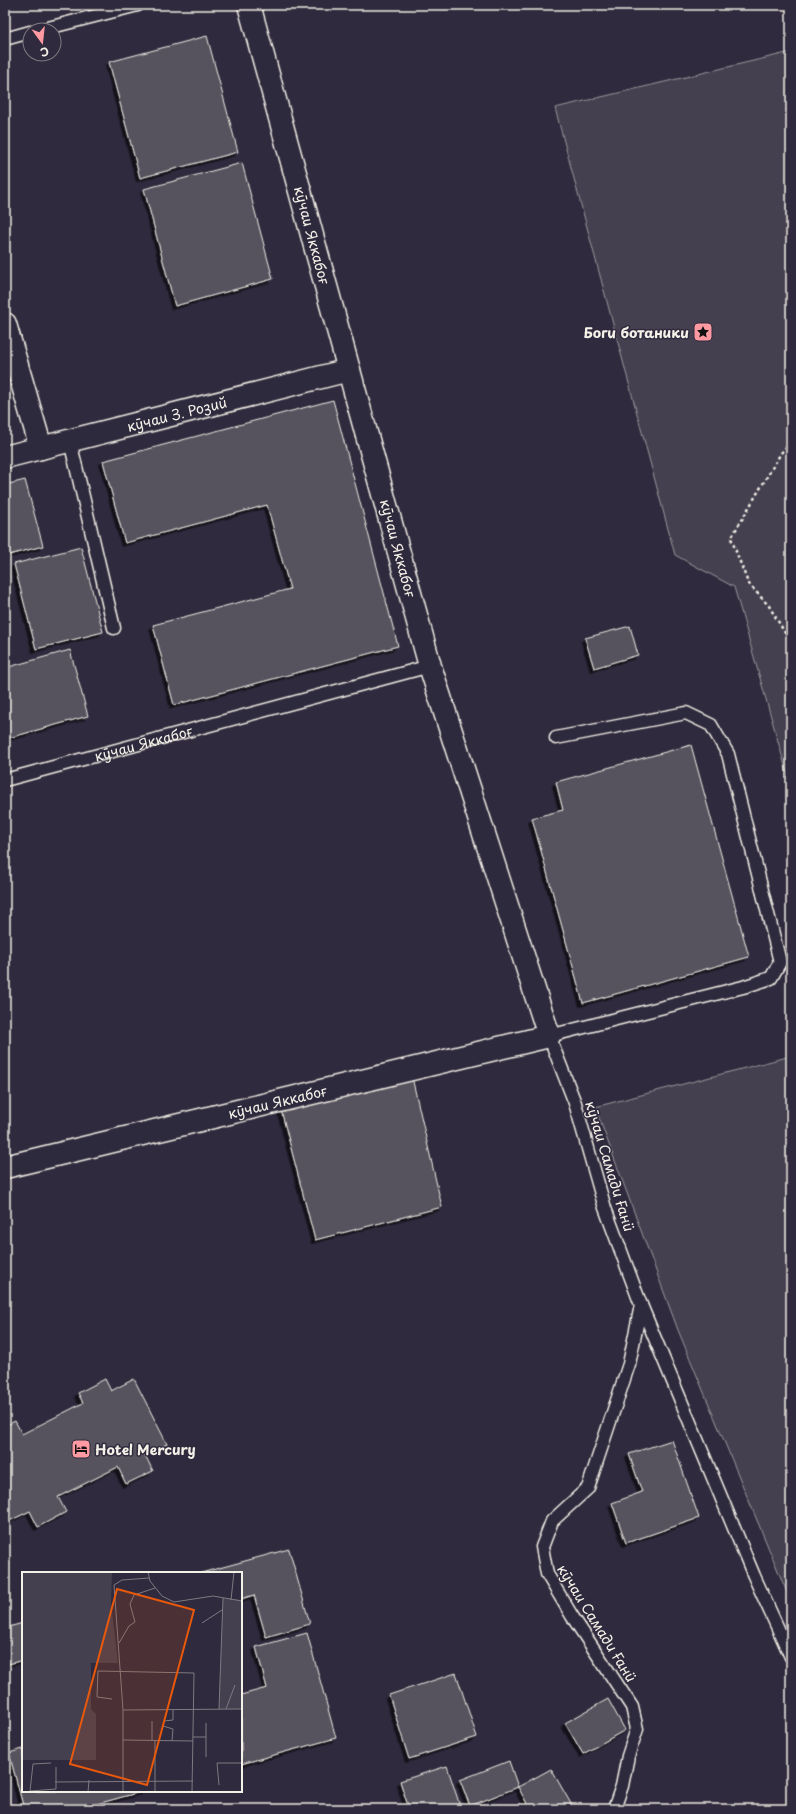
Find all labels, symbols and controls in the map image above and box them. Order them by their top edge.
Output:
north arrow [22,22,62,62]
text: С [39,43,51,61]
street label: кӯчаи Яккабоғ [289,184,335,287]
place icon: Боги ботаники [692,321,714,343]
place label: Боги ботаники [583,322,689,343]
street label: кӯчаи З. Розий [124,391,229,436]
street label: кӯчаи Яккабоғ [375,497,421,600]
street label: кӯчаи Яккабоғ [92,720,195,766]
street label: кӯчаи Яккабоғ [226,1079,330,1123]
street label: кӯчаи Самади Ғанӣ [580,1098,640,1234]
hotel icon: Hotel Mercury [70,1438,92,1460]
place label: Hotel Mercury [95,1439,196,1460]
street label: кӯчаи Самади Ғанӣ [552,1560,642,1686]
inset map [22,1572,242,1792]

